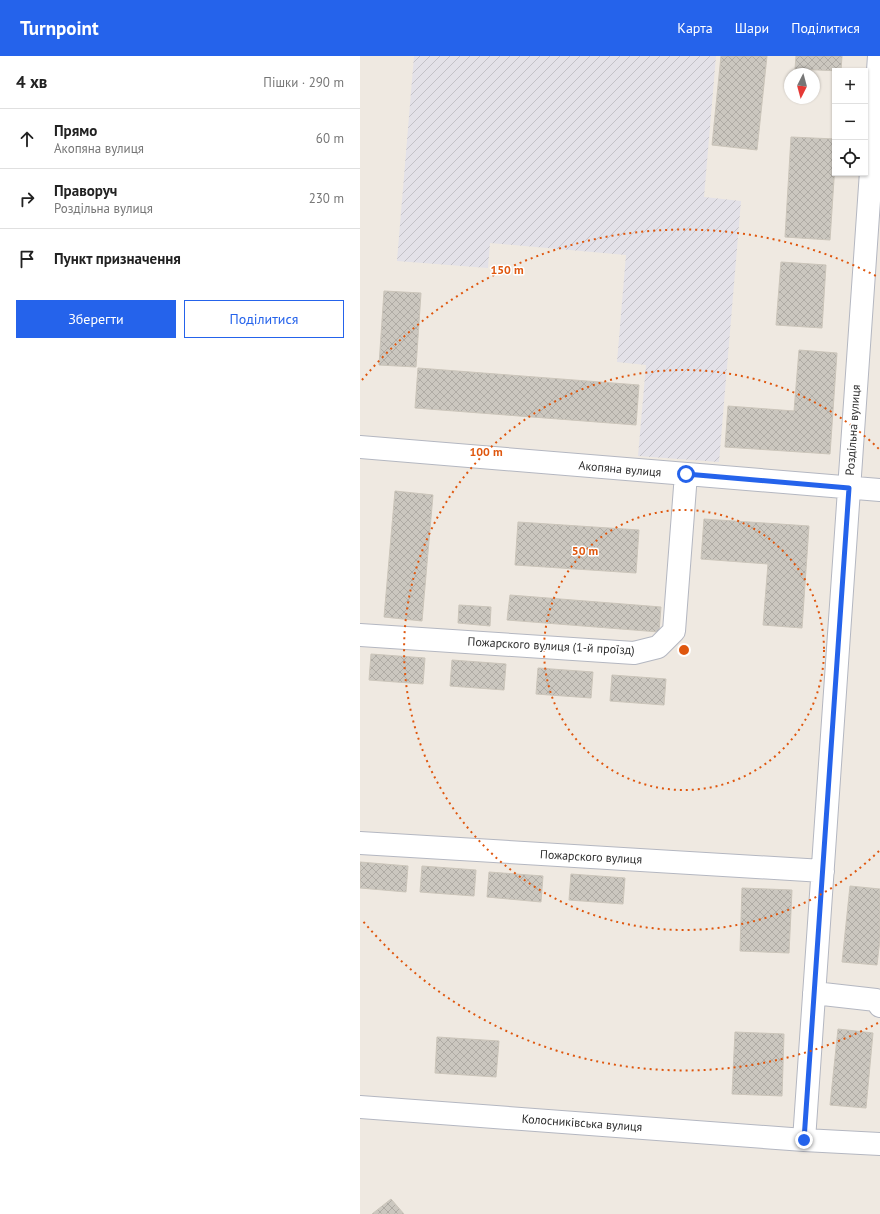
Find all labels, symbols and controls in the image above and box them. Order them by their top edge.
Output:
text: Turnpoint [20,16,99,40]
text: Карта [677,19,713,37]
text: Шари [735,19,769,37]
text: Поділитися [791,19,860,37]
north arrow [784,68,820,104]
map controls [832,68,868,176]
button: + [832,68,868,104]
text: 4 хв [16,71,47,93]
text: Пішки · 290 m [263,74,344,91]
button: − [832,104,868,140]
text: Прямо [54,121,97,140]
icon: ahead [16,128,38,150]
text: 60 m [316,130,344,147]
text: Акопяна вулиця [54,140,144,157]
button: locate [832,140,868,176]
text: Праворуч [54,181,117,200]
icon: right [16,188,38,210]
text: 230 m [309,190,344,207]
text: Роздільна вулиця [54,200,153,217]
icon: arrive [16,248,38,270]
text: Пункт призначення [54,249,181,268]
text: 150 m [490,262,524,277]
button: Зберегти [16,300,176,338]
button: Поділитися [184,300,344,338]
street label: Роздільна вулиця [842,384,863,476]
text: 100 m [469,444,503,459]
street label: Акопяна вулиця [578,457,662,480]
route start [677,465,695,483]
text: 50 m [572,543,598,558]
street label: Пожарского вулиця (1-й проїзд) [467,634,635,657]
centre of rings [677,643,691,657]
street label: Пожарского вулиця [540,846,642,867]
street label: Колосниківська вулиця [521,1111,643,1134]
route end [795,1131,813,1149]

